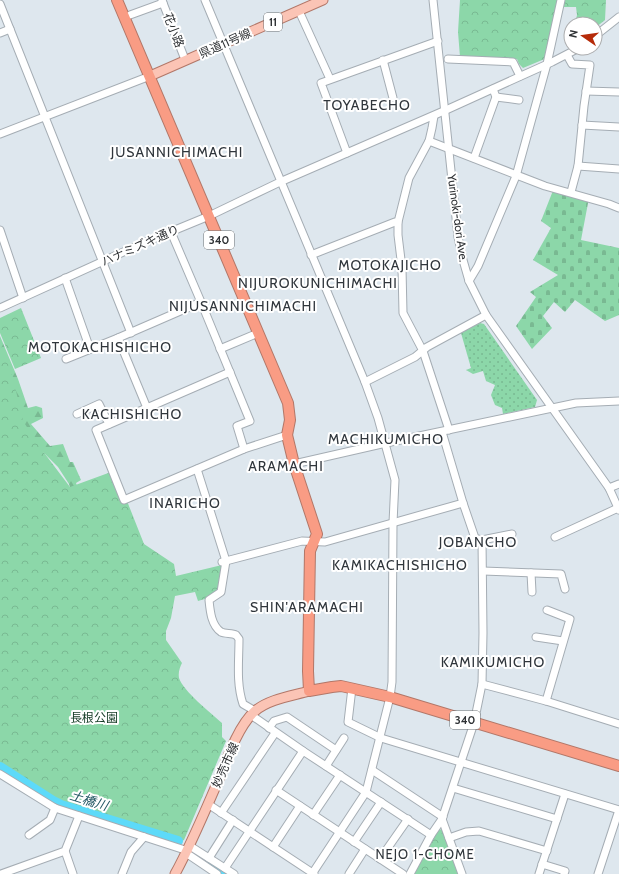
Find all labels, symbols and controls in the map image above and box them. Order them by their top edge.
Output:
street label: 花小路 [161,11,187,49]
road number: 11 [264,13,282,31]
north arrow [563,16,603,56]
street label: 県道11号線 [196,25,254,61]
text: N [566,28,581,39]
district label: TOYABECHO [323,96,411,114]
district label: JUSANNICHIMACHI [110,143,243,161]
street label: Yurinoki-dori Ave. [444,172,472,263]
street label: ハナミズキ通り [99,221,181,269]
road number: 340 [204,231,234,249]
district label: MOTOKAJICHO [338,256,442,274]
district label: NIJUROKUNICHIMACHI [238,274,398,292]
district label: NIJUSANNICHIMACHI [169,297,317,315]
district label: MOTOKACHISHICHO [28,338,172,356]
district label: KACHISHICHO [82,405,182,423]
district label: MACHIKUMICHO [328,430,444,448]
district label: ARAMACHI [248,457,324,475]
district label: INARICHO [149,494,221,512]
district label: JOBANCHO [438,533,517,551]
district label: KAMIKACHISHICHO [332,556,468,574]
district label: SHIN'ARAMACHI [250,598,364,616]
district label: KAMIKUMICHO [441,653,545,671]
park label: 長根公園 [70,710,118,725]
road number: 340 [450,711,480,729]
street label: 妙売市線 [208,740,242,790]
water label: 土橋川 [68,787,112,814]
district label: NEJO 1-CHOME [375,846,475,862]

